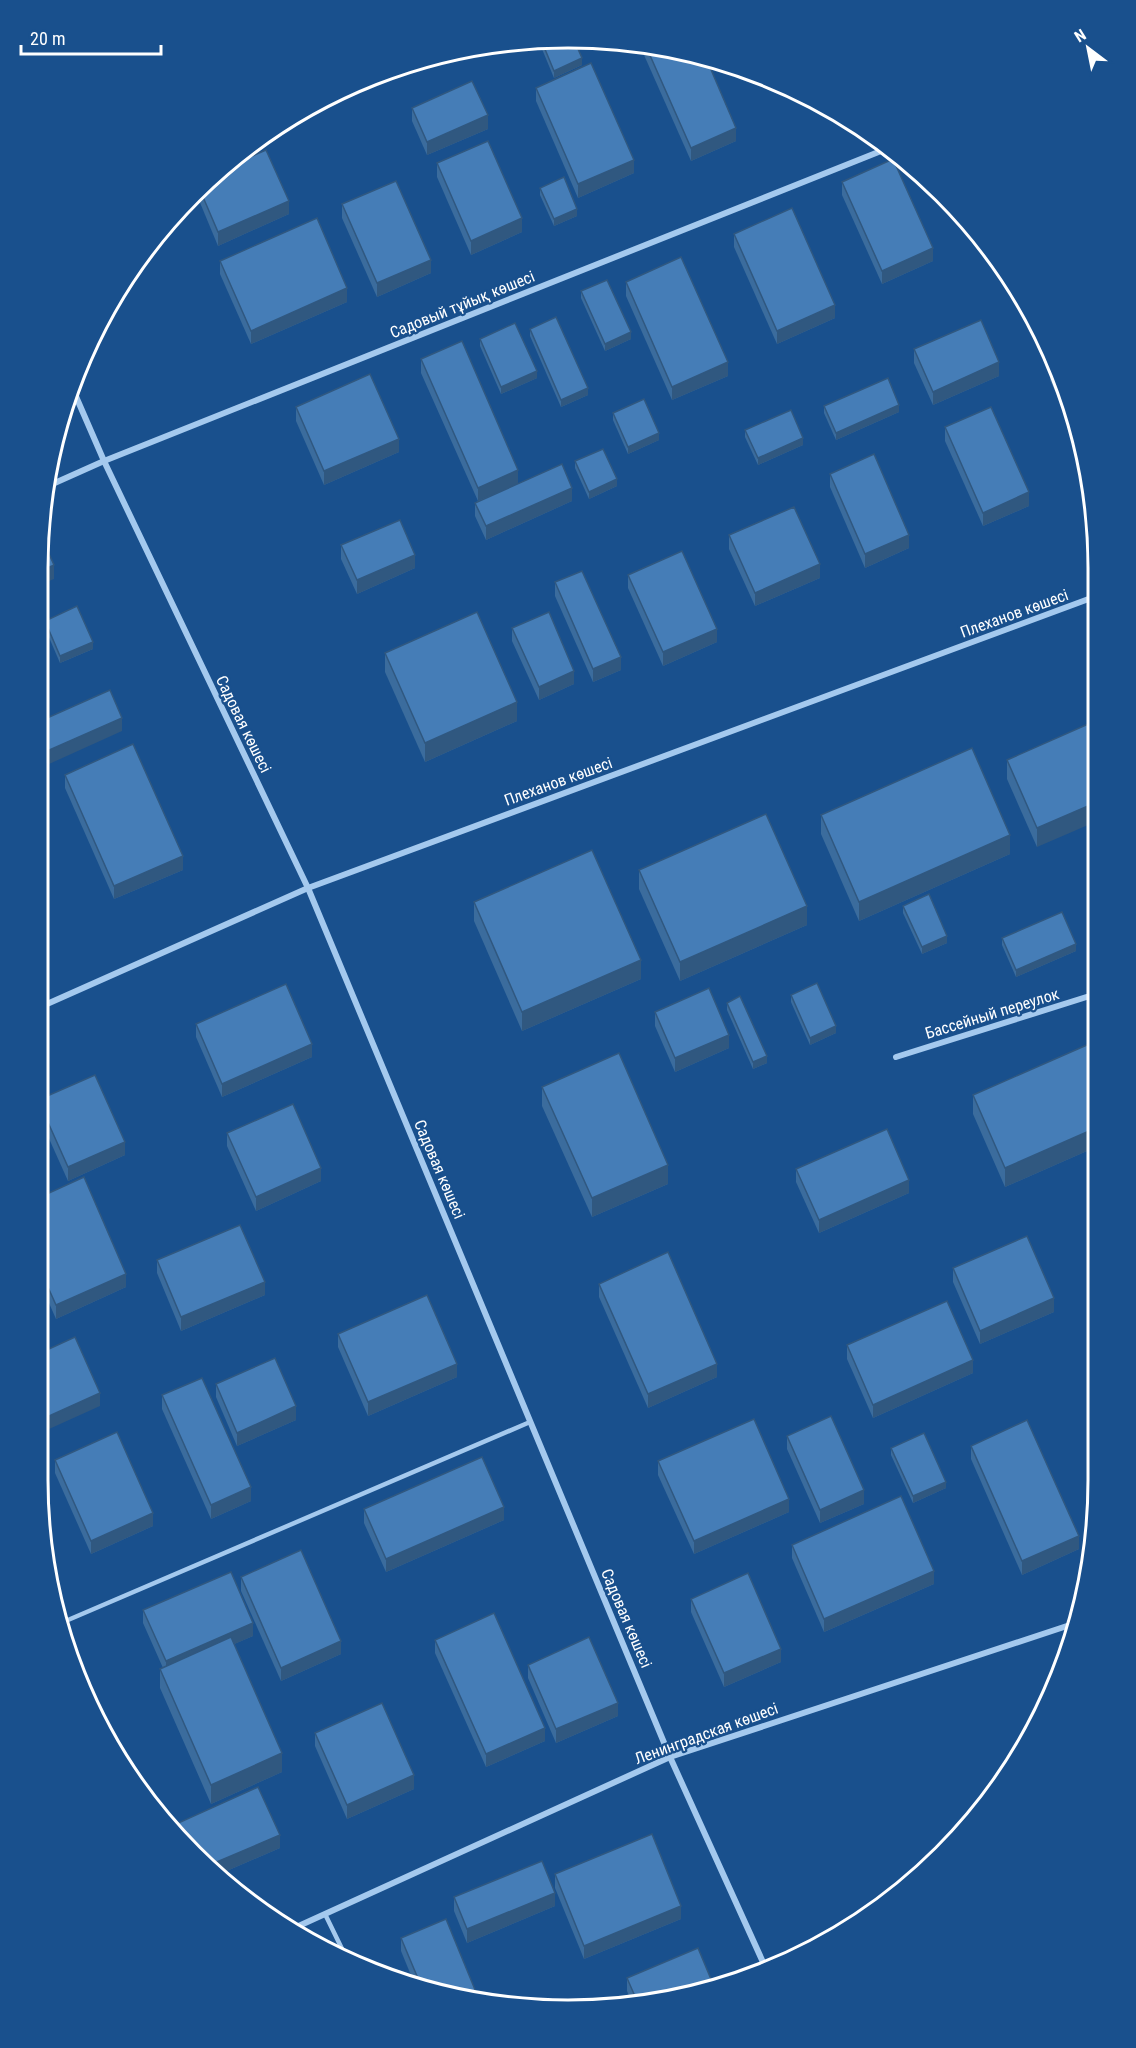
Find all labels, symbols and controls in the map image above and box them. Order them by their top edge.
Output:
scale bar [21,18,160,56]
north arrow [1058,18,1118,78]
text: N [1071,25,1090,46]
text: 20 m [30,28,65,49]
street label: Садовый тұйық көшесі [387,267,537,342]
street label: Плеханов көшесі [958,585,1071,642]
street label: Садовая көшесі [212,673,275,776]
street label: Плеханов көшесі [502,753,615,810]
street label: Бассейный переулок [923,984,1062,1043]
street label: Садовая көшесі [410,1117,469,1222]
street label: Садовая көшесі [597,1566,656,1671]
street label: Ленинградская көшесі [632,1699,781,1768]

